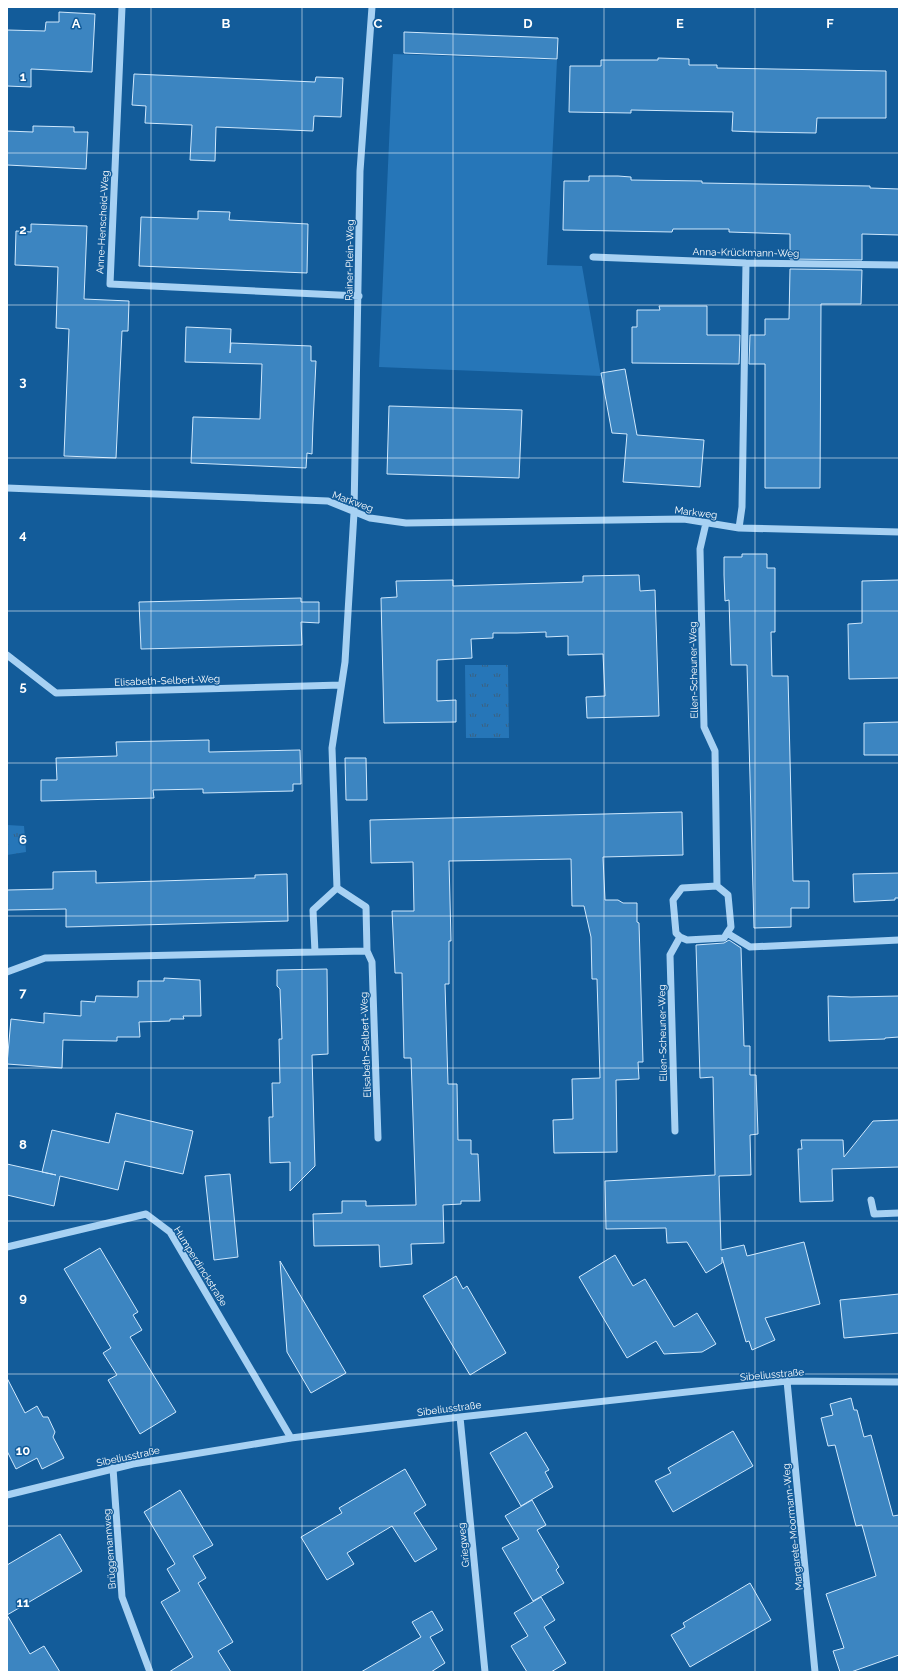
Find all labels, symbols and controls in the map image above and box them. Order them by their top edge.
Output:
text: A [72,16,81,31]
text: B [222,16,231,31]
text: C [374,16,383,31]
text: D [523,16,533,31]
text: E [676,16,684,31]
text: F [826,16,834,31]
text: 1 [20,69,27,84]
street label: Anne-Henscheid-Weg [94,170,111,274]
street label: Rainer-Plein-Weg [343,219,356,301]
text: 2 [19,222,27,237]
street label: Anna-Krückmann-Weg [693,246,799,259]
text: 3 [19,374,27,389]
street label: Markweg [331,489,375,514]
street label: Markweg [674,504,718,521]
text: 4 [19,527,27,542]
street label: Ellen-Scheuner-Weg [687,621,700,719]
street label: Elisabeth-Selbert-Weg [114,673,220,688]
text: 5 [19,679,27,694]
text: 6 [19,832,27,847]
street label: Ellen-Scheuner-Weg [656,984,669,1082]
text: 7 [19,985,27,1000]
street label: Elisabeth-Selbert-Weg [358,992,373,1098]
text: 8 [19,1137,27,1152]
street label: Humperdinckstraße [172,1225,230,1308]
text: 9 [19,1290,27,1305]
street label: Sibeliusstraße [739,1366,805,1383]
street label: Sibeliusstraße [416,1399,482,1418]
text: 10 [16,1443,30,1458]
street label: Sibeliusstraße [95,1444,161,1469]
street label: Margarete-Moormann-Weg [780,1463,805,1591]
street label: Brüggemannweg [101,1508,118,1590]
street label: Griegweg [456,1522,471,1568]
text: 11 [17,1595,30,1610]

